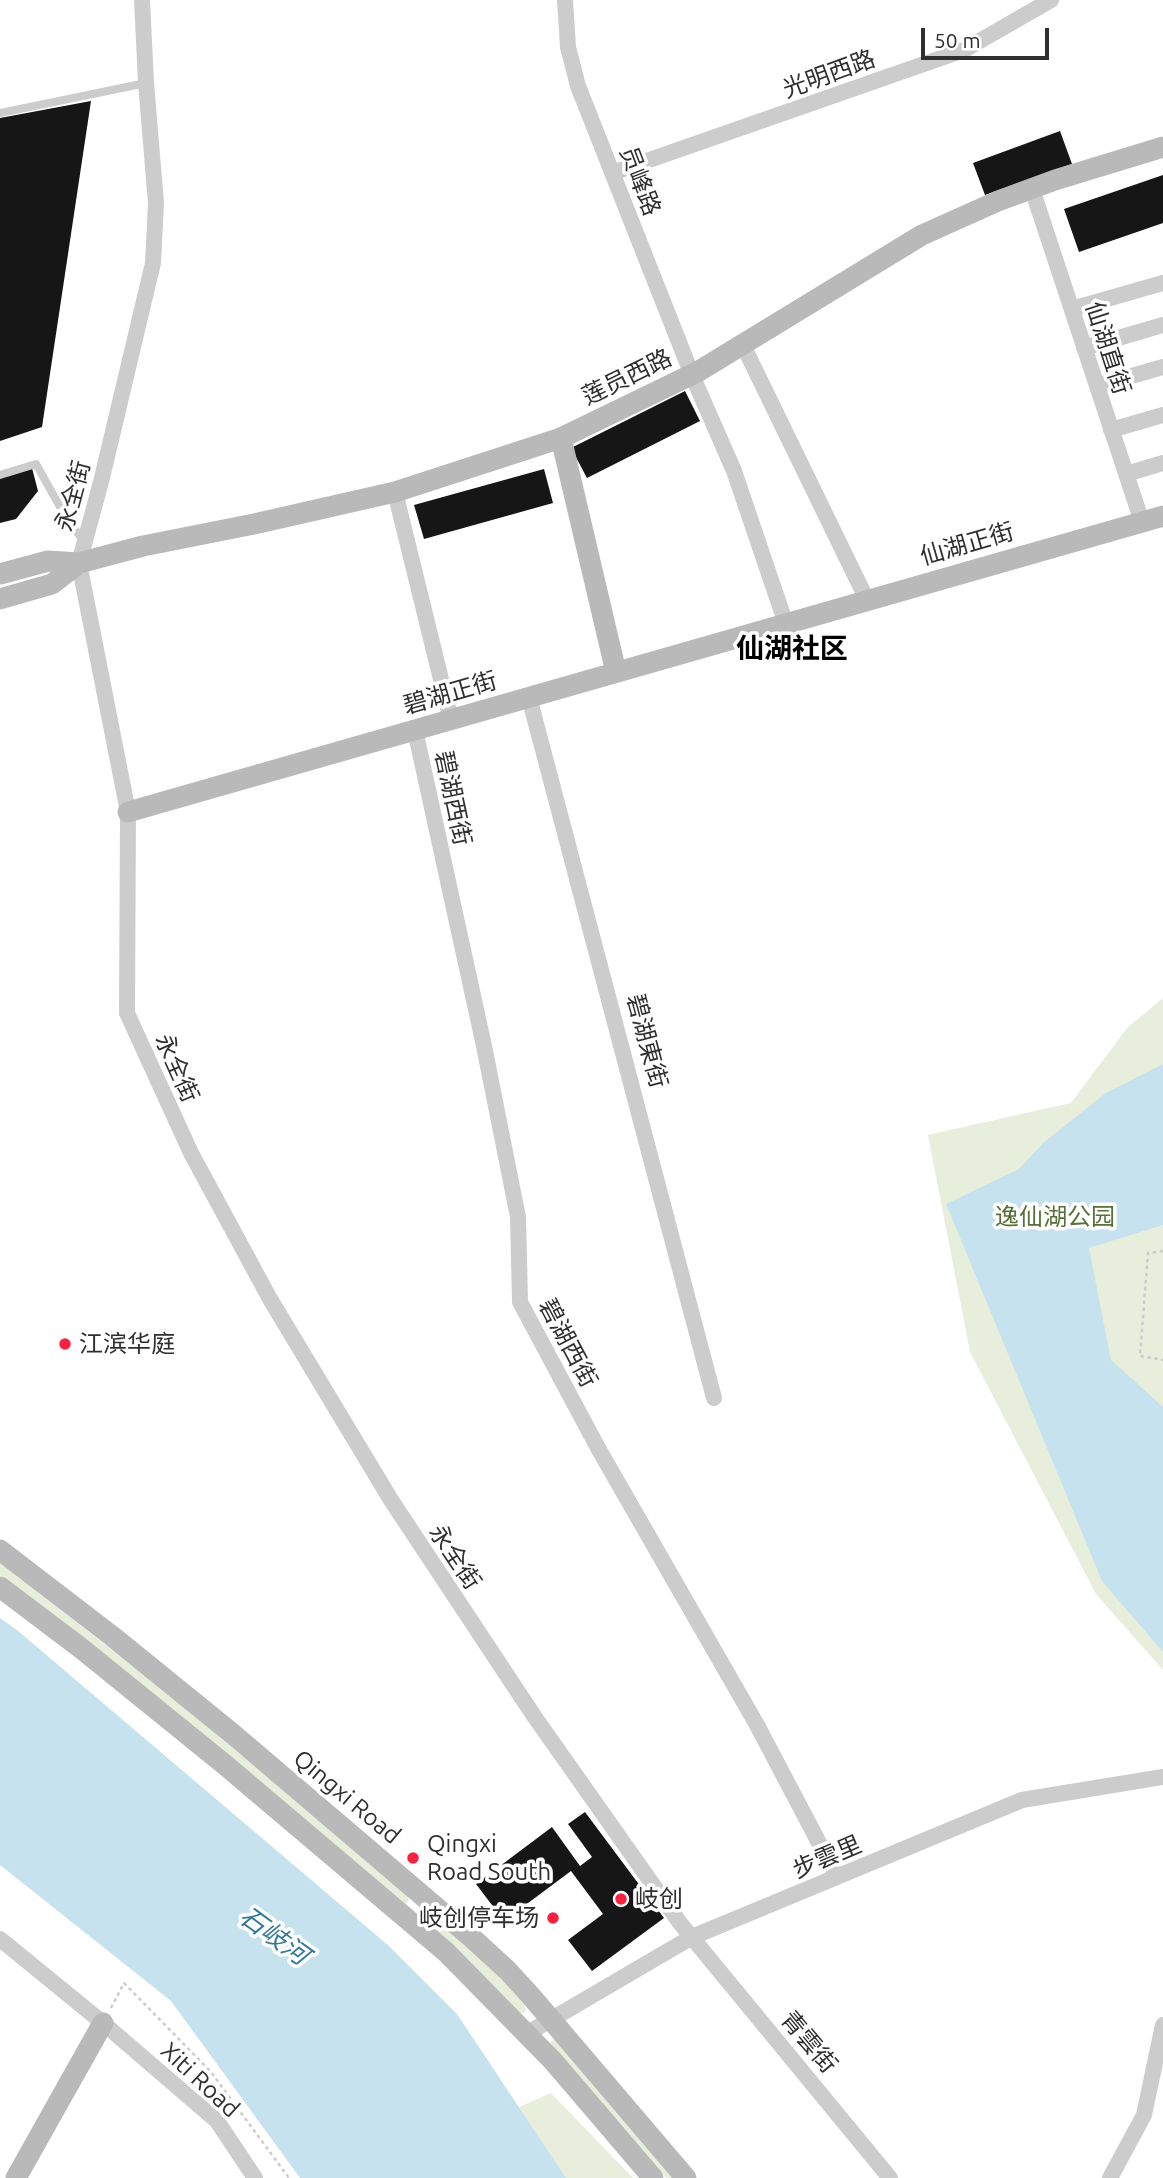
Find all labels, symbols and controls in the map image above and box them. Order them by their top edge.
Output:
scale bar [925,14,1053,58]
text: 50 m [934,28,981,52]
street label: 光明西路 [779,44,879,104]
street label: 员峰路 [614,142,666,220]
street label: 仙湖直街 [1079,298,1137,398]
street label: 莲员西路 [578,343,676,411]
street label: 永全街 [50,457,96,535]
street label: 仙湖正街 [917,517,1017,571]
district label: 仙湖社区 [736,632,848,666]
street label: 碧湖正街 [400,666,500,720]
street label: 碧湖西街 [429,748,477,848]
street label: 碧湖東街 [621,991,673,1091]
street label: 永全街 [149,1029,205,1107]
park label: 逸仙湖公园 [995,1203,1115,1231]
street label: 碧湖西街 [533,1294,603,1392]
place label: 江滨华庭 [79,1330,175,1358]
marker: 江滨华庭 [57,1336,73,1352]
street label: 永全街 [423,1519,487,1595]
street label: Qingxi Road [288,1744,406,1850]
place label: Qingxi Road South [427,1830,551,1886]
street label: 步雲里 [788,1830,866,1884]
marker: Qingxi Road South [405,1850,421,1866]
place label: 岐创 [635,1885,683,1913]
marker: 岐创 [613,1891,629,1907]
water label: 石岐河 [233,1900,315,1972]
place label: 岐创停车场 [419,1904,539,1932]
marker: 岐创停车场 [545,1910,561,1926]
street label: 青雲街 [775,2005,843,2079]
street label: Xiti Road [155,2036,245,2124]

